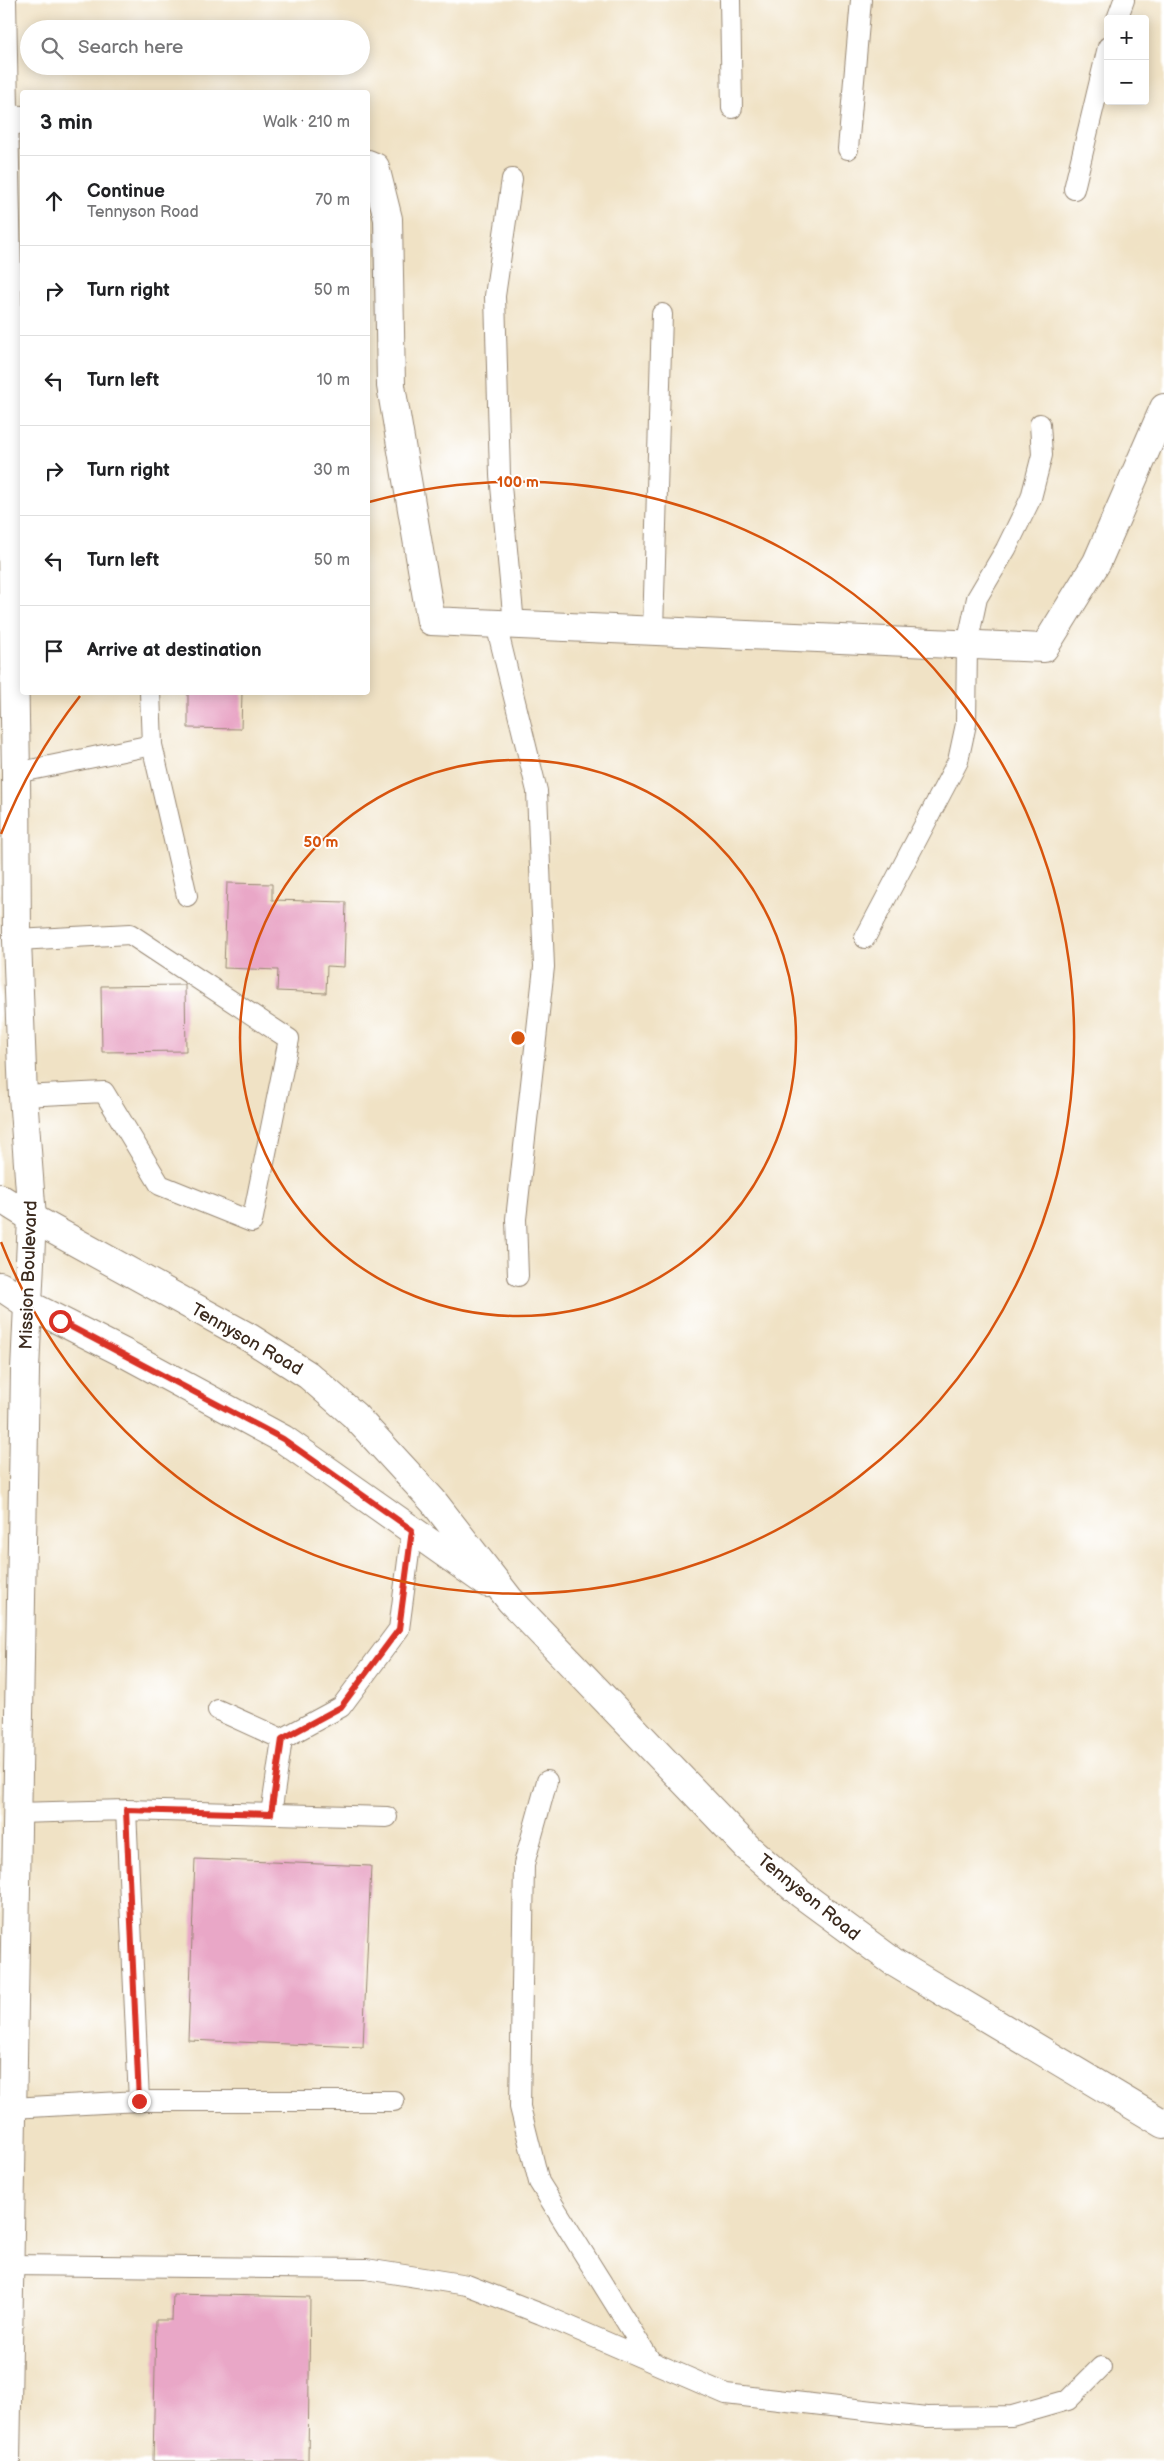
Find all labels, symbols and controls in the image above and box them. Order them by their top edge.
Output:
map controls [1104,15,1149,105]
button: + [1104,15,1149,60]
search box [20,20,370,75]
icon: search [38,34,66,62]
text: Search here [78,36,183,59]
button: − [1104,60,1149,105]
text: 3 min [40,110,93,135]
text: Walk · 210 m [263,113,350,132]
text: Continue [87,180,165,203]
icon: ahead [40,187,68,215]
text: 70 m [315,191,350,210]
text: Tennyson Road [87,203,199,222]
icon: right [40,277,68,305]
text: Turn right [87,279,170,302]
text: 50 m [314,281,350,300]
icon: left [40,367,68,395]
text: Turn left [87,369,159,392]
text: 10 m [317,371,350,390]
icon: right [40,457,68,485]
text: Turn right [87,459,170,482]
text: 30 m [313,461,350,480]
text: 100 m [497,473,539,492]
icon: left [40,547,68,575]
text: Turn left [87,549,159,572]
text: 50 m [314,551,350,570]
icon: arrive [40,637,68,665]
text: Arrive at destination [87,639,262,662]
text: 50 m [304,833,339,852]
centre of rings [509,1029,527,1047]
street label: Mission Boulevard [15,1200,42,1350]
street label: Tennyson Road [187,1299,306,1380]
route start [49,1310,72,1333]
street label: Tennyson Road [753,1850,864,1945]
route end [128,2090,151,2113]

